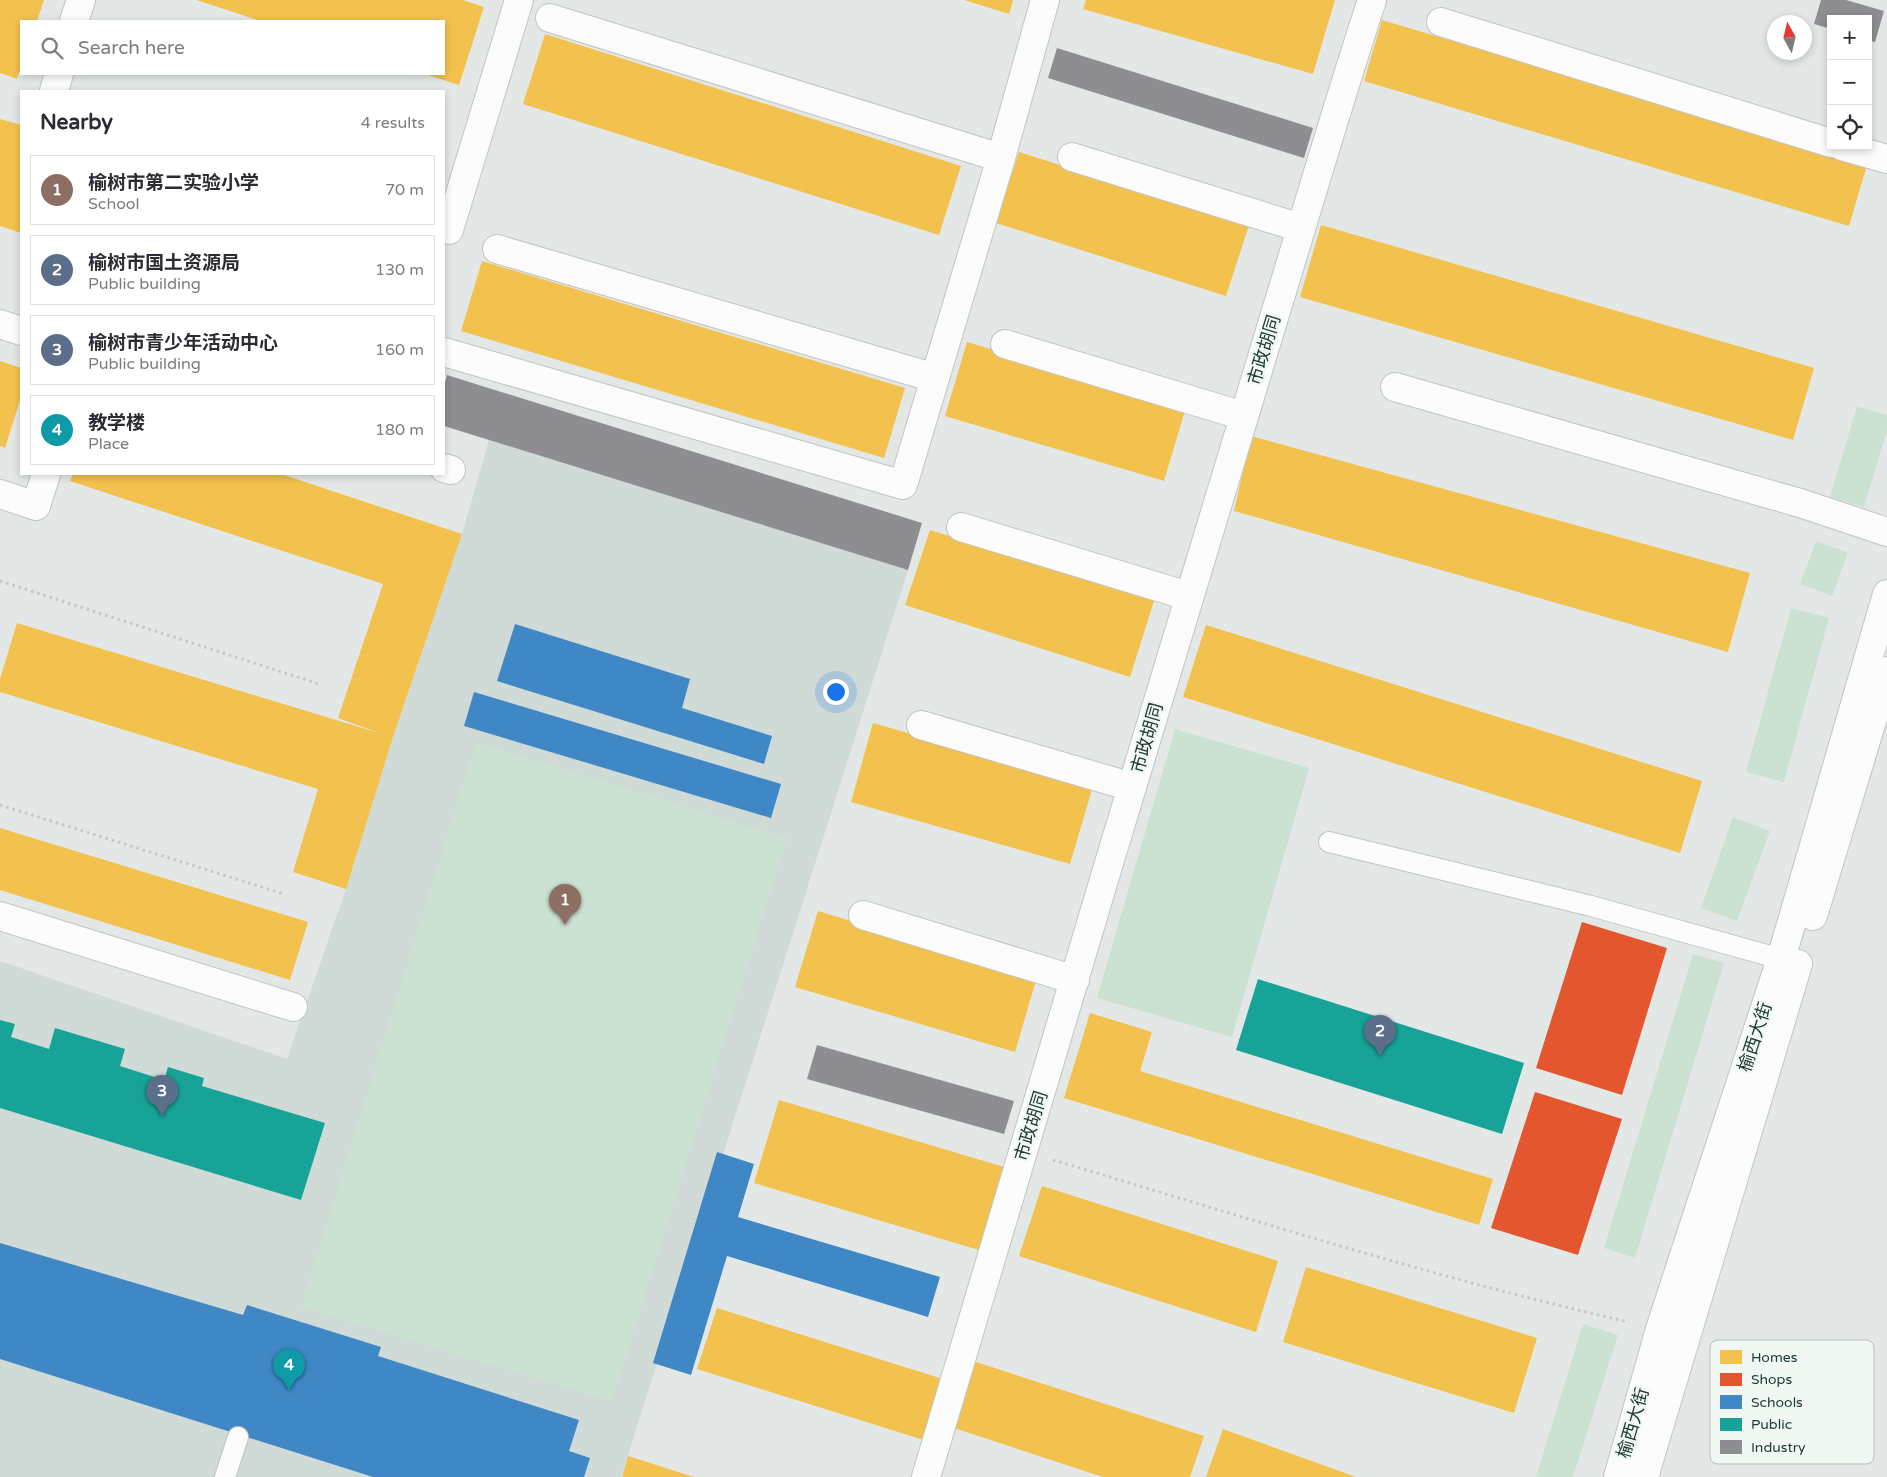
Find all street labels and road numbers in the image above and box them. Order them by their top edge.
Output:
street label: 市政胡同 [1243,312,1285,388]
street label: 市政胡同 [1127,700,1167,776]
street label: 榆西大街 [1733,999,1777,1075]
street label: 市政胡同 [1010,1088,1052,1164]
street label: 榆西大街 [1613,1385,1653,1461]

